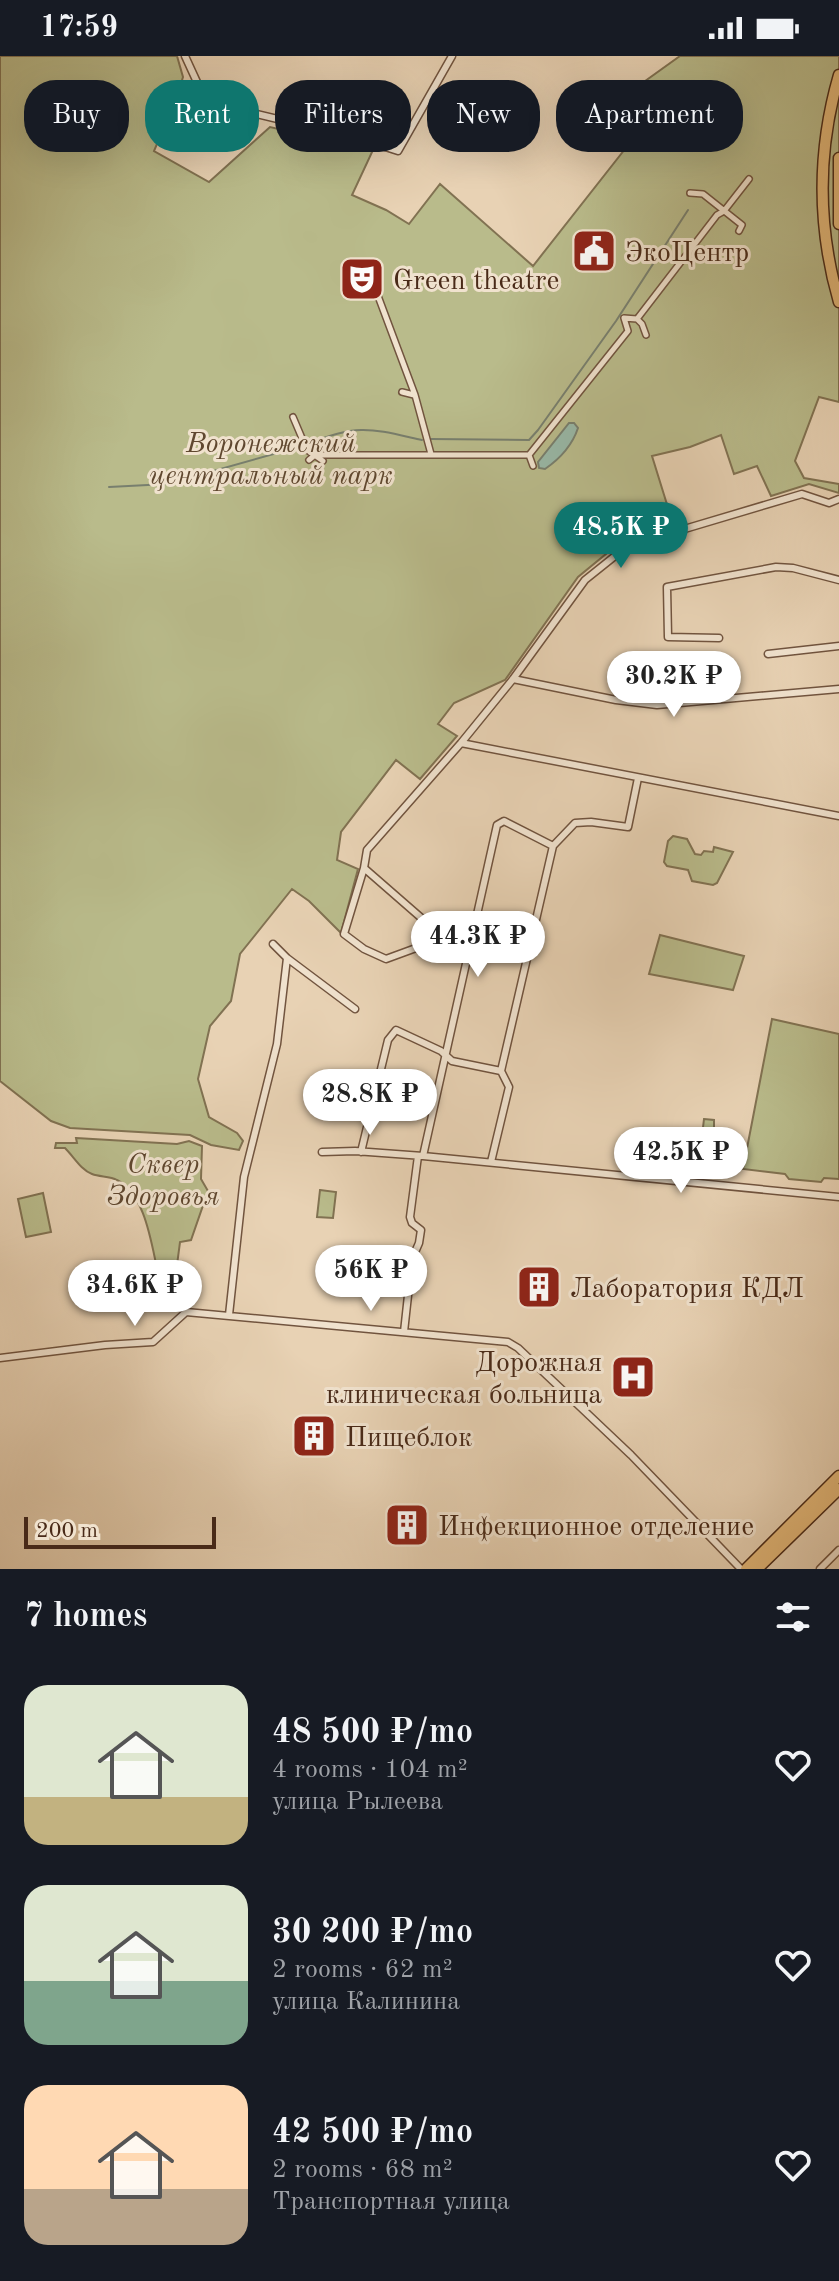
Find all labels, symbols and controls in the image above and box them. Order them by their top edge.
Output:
text: 17:59 [40,13,118,43]
chip: Buy [24,80,129,152]
chip: Rent [145,80,259,152]
chip: Filters [275,80,411,152]
chip: New [427,80,540,152]
chip: Apartment [556,80,743,152]
public building icon: ЭкоЦентр [570,227,618,275]
place label: ЭкоЦентр [625,240,749,268]
theatre icon: Green theatre [338,255,386,303]
place label: Green theatre [393,268,559,296]
park label: Воронежский центральный парк [149,431,393,491]
pin: 48.5K ₽ [547,502,695,570]
text: 48.5K ₽ [572,515,670,541]
pin: 30.2K ₽ [600,651,748,719]
text: 30.2K ₽ [625,664,723,690]
pin: 44.3K ₽ [404,911,552,979]
text: 44.3K ₽ [429,924,527,950]
pin: 28.8K ₽ [296,1069,444,1137]
text: 28.8K ₽ [321,1082,419,1108]
pin: 42.5K ₽ [607,1127,755,1195]
text: 42.5K ₽ [632,1140,730,1166]
park label: Сквер Здоровья [107,1152,219,1212]
pin: 56K ₽ [315,1245,427,1313]
text: 56K ₽ [333,1258,409,1284]
pin: 34.6K ₽ [61,1260,209,1328]
building icon: Лаборатория КДЛ [515,1263,563,1311]
text: 34.6K ₽ [86,1273,184,1299]
place label: Лаборатория КДЛ [570,1276,804,1304]
place label: Дорожная клиническая больница [326,1350,602,1410]
hospital icon: Дорожная клиническая больница [609,1353,657,1401]
building icon: Пищеблок [290,1412,338,1460]
place label: Пищеблок [345,1425,472,1453]
building icon: Инфекционное отделение [383,1501,431,1549]
scale bar [24,1513,216,1549]
place label: Инфекционное отделение [438,1514,754,1542]
text: 200 m [36,1520,98,1542]
icon: filters [771,1595,815,1639]
text: 7 homes [24,1600,147,1634]
text: 48 500 ₽/mo [272,1716,473,1750]
icon: home [88,1717,184,1813]
icon: heart [771,1743,815,1787]
text: 4 rooms · 104 m² [272,1757,468,1783]
text: улица Рылеева [272,1789,443,1815]
text: 30 200 ₽/mo [272,1916,473,1950]
icon: home [88,1917,184,2013]
icon: heart [771,1943,815,1987]
text: 2 rooms · 62 m² [272,1957,453,1983]
text: улица Калинина [272,1989,460,2015]
text: 42 500 ₽/mo [272,2116,473,2150]
icon: home [88,2117,184,2213]
icon: heart [771,2143,815,2187]
text: 2 rooms · 68 m² [272,2157,453,2183]
text: Транспортная улица [272,2189,510,2215]

